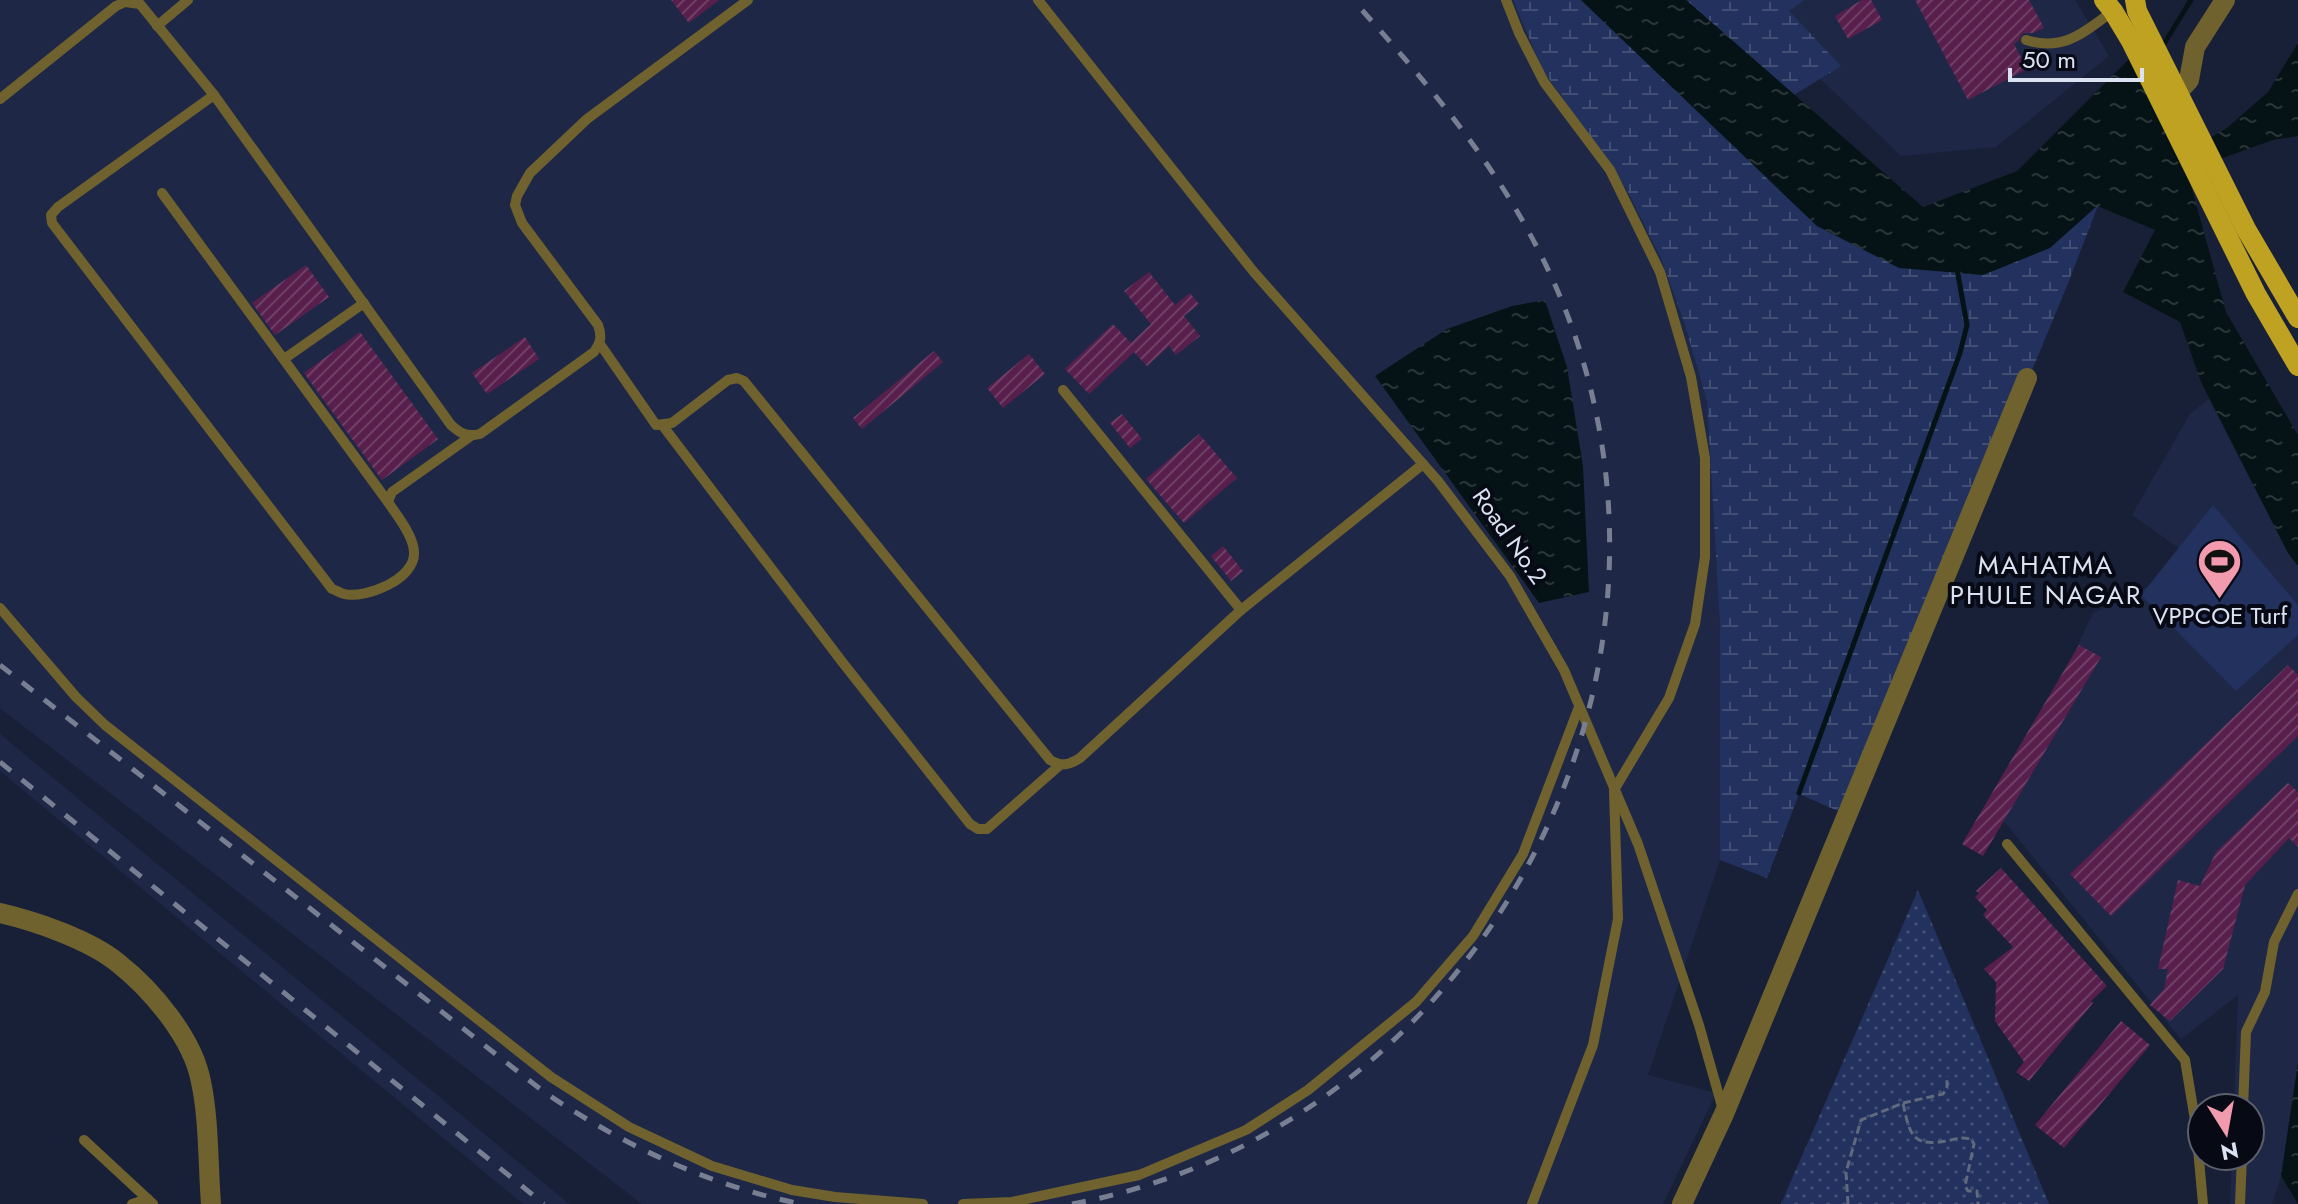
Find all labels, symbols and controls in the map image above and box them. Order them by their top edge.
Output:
scale bar [2010,32,2142,82]
text: 50 m [2022,42,2076,77]
street label: Road No.2 [1464,481,1556,591]
sports icon: VPPCOE Turf [2196,537,2244,600]
district label: MAHATMA PHULE NAGAR [1950,546,2142,614]
place label: VPPCOE Turf [2153,598,2289,633]
north arrow [2186,1092,2266,1172]
text: N [2218,1134,2241,1169]

